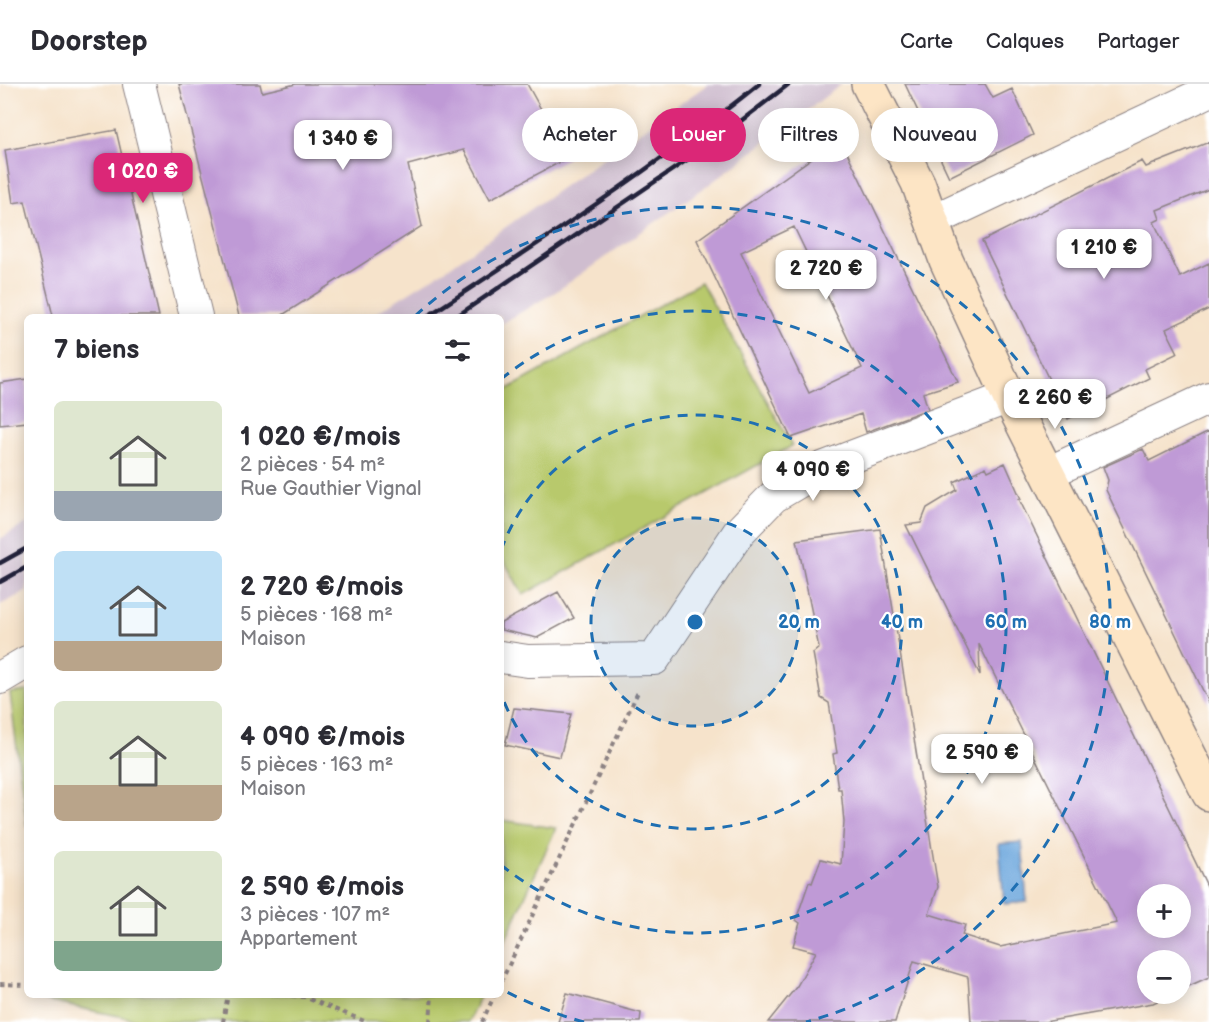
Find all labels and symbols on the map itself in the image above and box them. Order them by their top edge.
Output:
pin: 1 340 € [288,120,398,171]
pin: 1 020 € [88,153,198,204]
pin: 1 210 € [1049,229,1159,280]
pin: 2 720 € [771,250,881,301]
pin: 2 260 € [1000,379,1110,430]
pin: 4 090 € [758,451,868,502]
centre of rings [685,612,705,632]
text: 20 m [778,612,820,633]
text: 40 m [881,612,923,633]
text: 60 m [985,612,1027,633]
text: 80 m [1089,612,1131,633]
pin: 2 590 € [927,734,1037,785]

